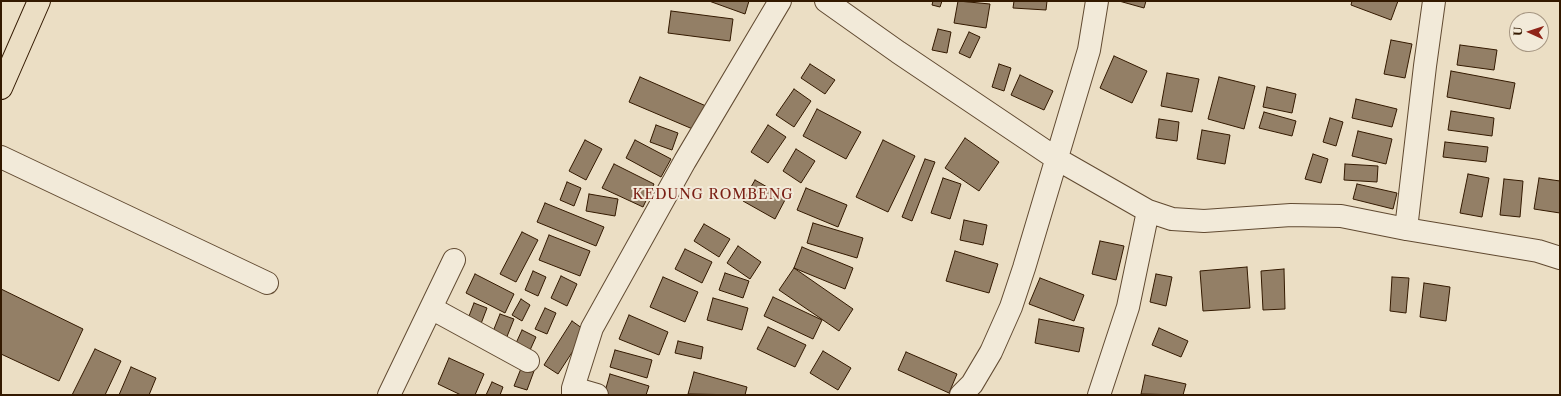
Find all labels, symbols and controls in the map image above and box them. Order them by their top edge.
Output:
north arrow [1509,12,1549,52]
text: U [1511,27,1525,36]
district label: KEDUNG ROMBENG [633,187,793,203]

